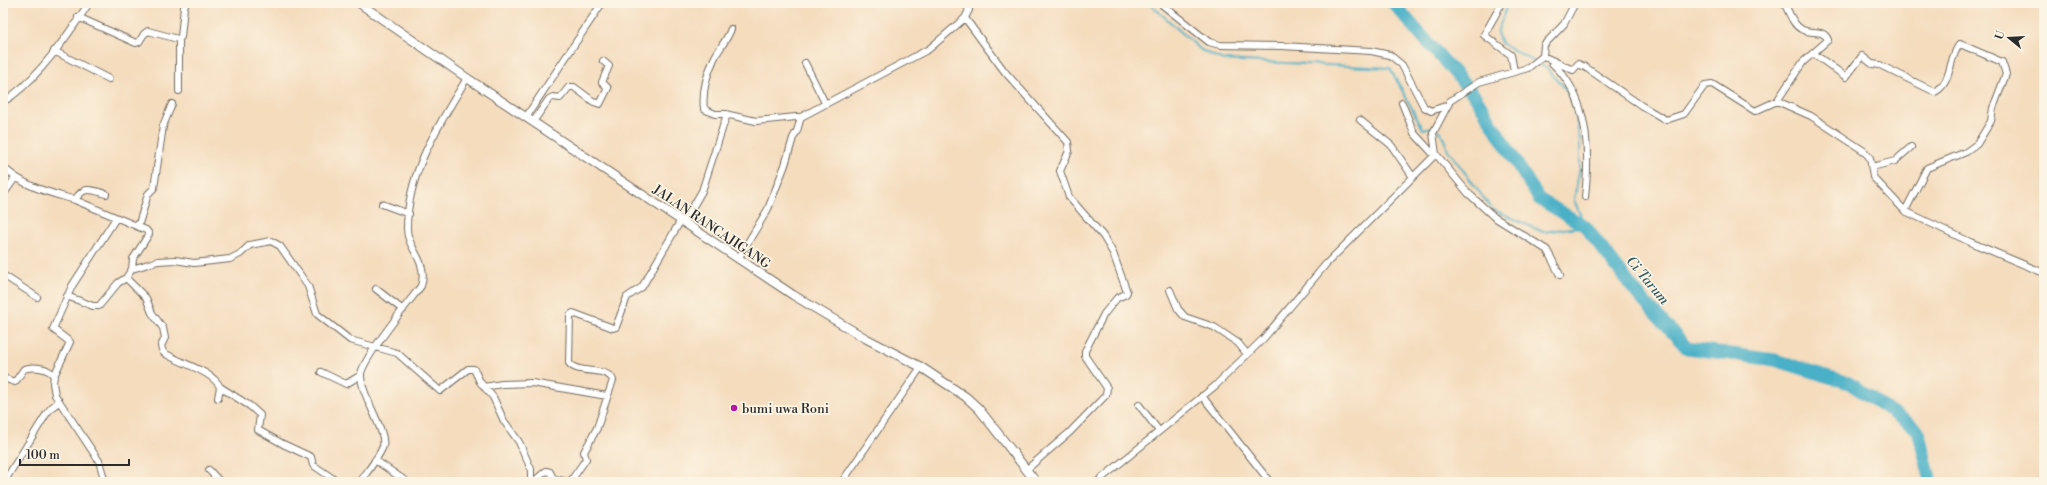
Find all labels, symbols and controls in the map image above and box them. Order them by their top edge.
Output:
north arrow [1989,18,2029,58]
text: U [1992,29,2009,41]
street label: JALAN RANCAJIGANG [649,181,773,272]
water label: Ci Tarum [1622,253,1673,309]
place label: bumi uwa Roni [742,401,829,417]
marker: bumi uwa Roni [729,403,739,413]
scale bar [20,441,129,467]
text: 100 m [26,448,60,463]

